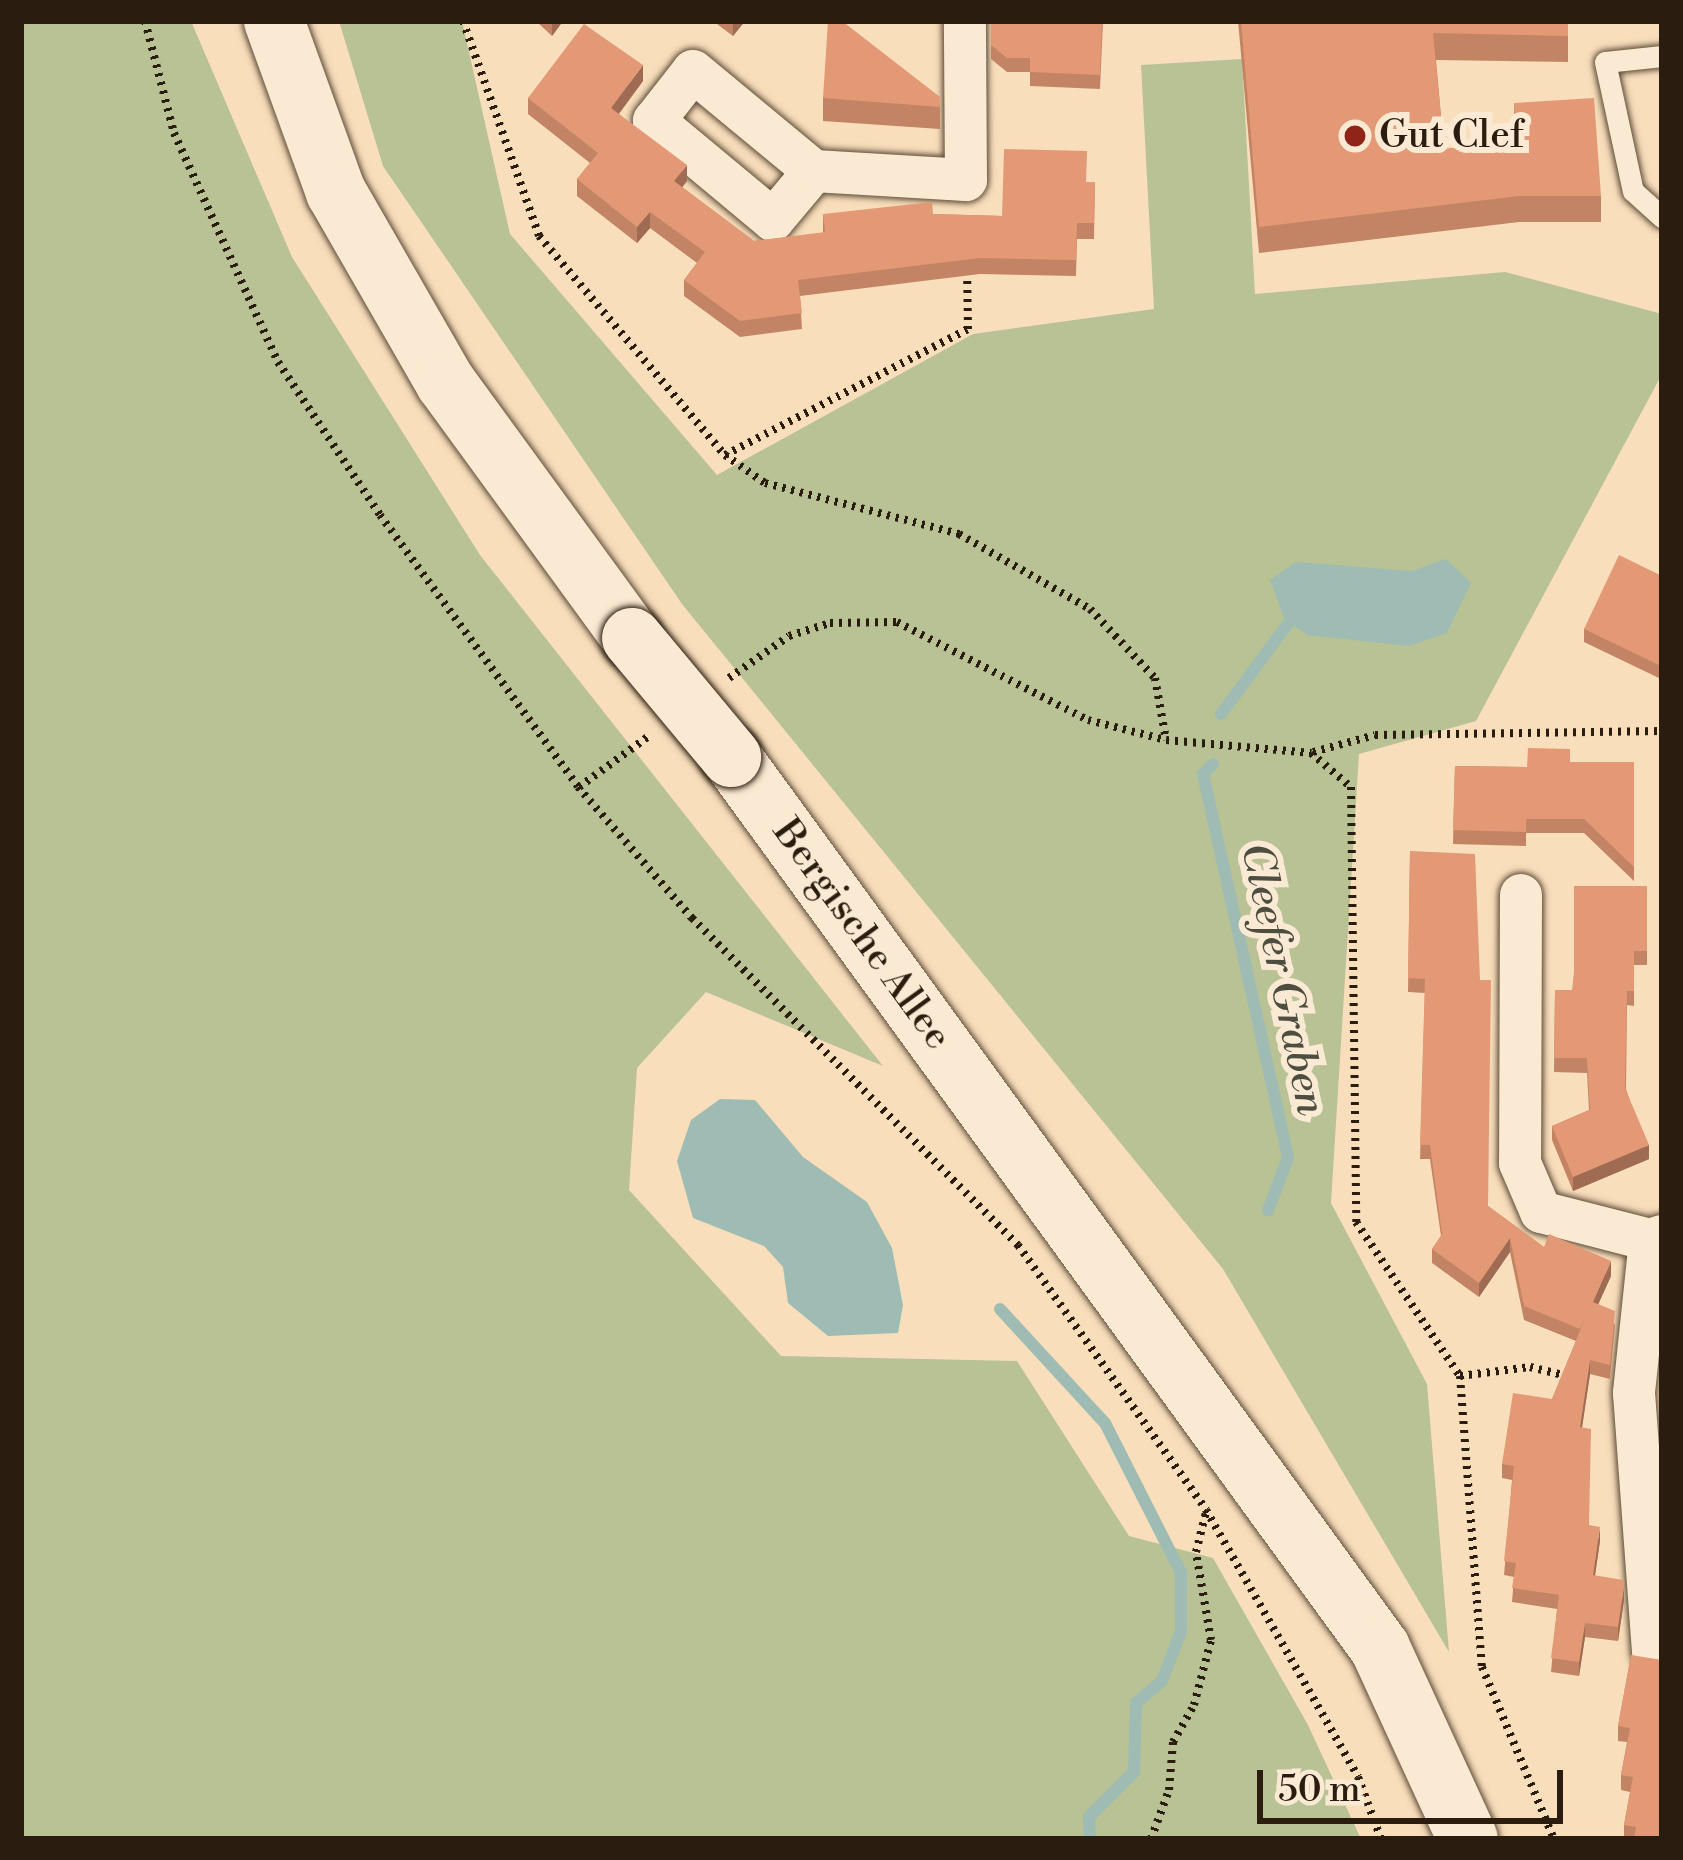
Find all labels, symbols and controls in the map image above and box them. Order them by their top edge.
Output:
place label: Gut Clef [1379,113,1524,159]
marker: Gut Clef [1342,123,1368,149]
street label: Bergische Allee [762,811,960,1059]
water label: Cleefer Graben [1229,839,1335,1119]
scale bar [1263,1746,1569,1820]
text: 50 m [1278,1768,1361,1813]

